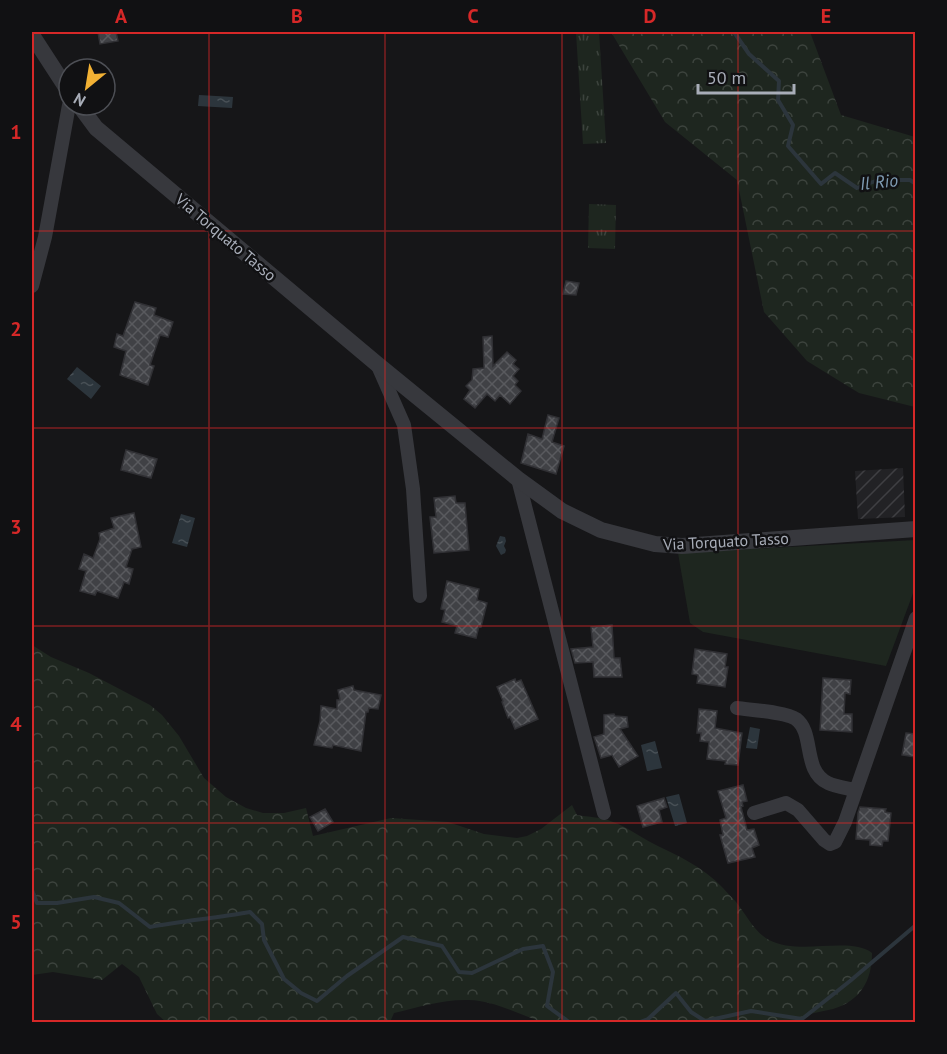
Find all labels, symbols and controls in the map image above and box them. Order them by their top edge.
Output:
text: A [115,3,128,29]
text: B [291,3,303,29]
text: C [467,3,479,29]
text: D [644,3,657,29]
text: E [821,3,831,29]
north arrow [57,57,117,117]
scale bar [698,57,794,95]
text: 50 m [707,66,746,89]
text: N [70,89,89,111]
text: 1 [10,119,22,145]
water label: Il Rio [859,168,899,195]
street label: Via Torquato Tasso [171,188,281,285]
text: 2 [10,316,22,342]
text: 3 [10,514,22,540]
street label: Via Torquato Tasso [662,528,789,554]
text: 4 [10,711,22,737]
text: 5 [10,909,22,935]

